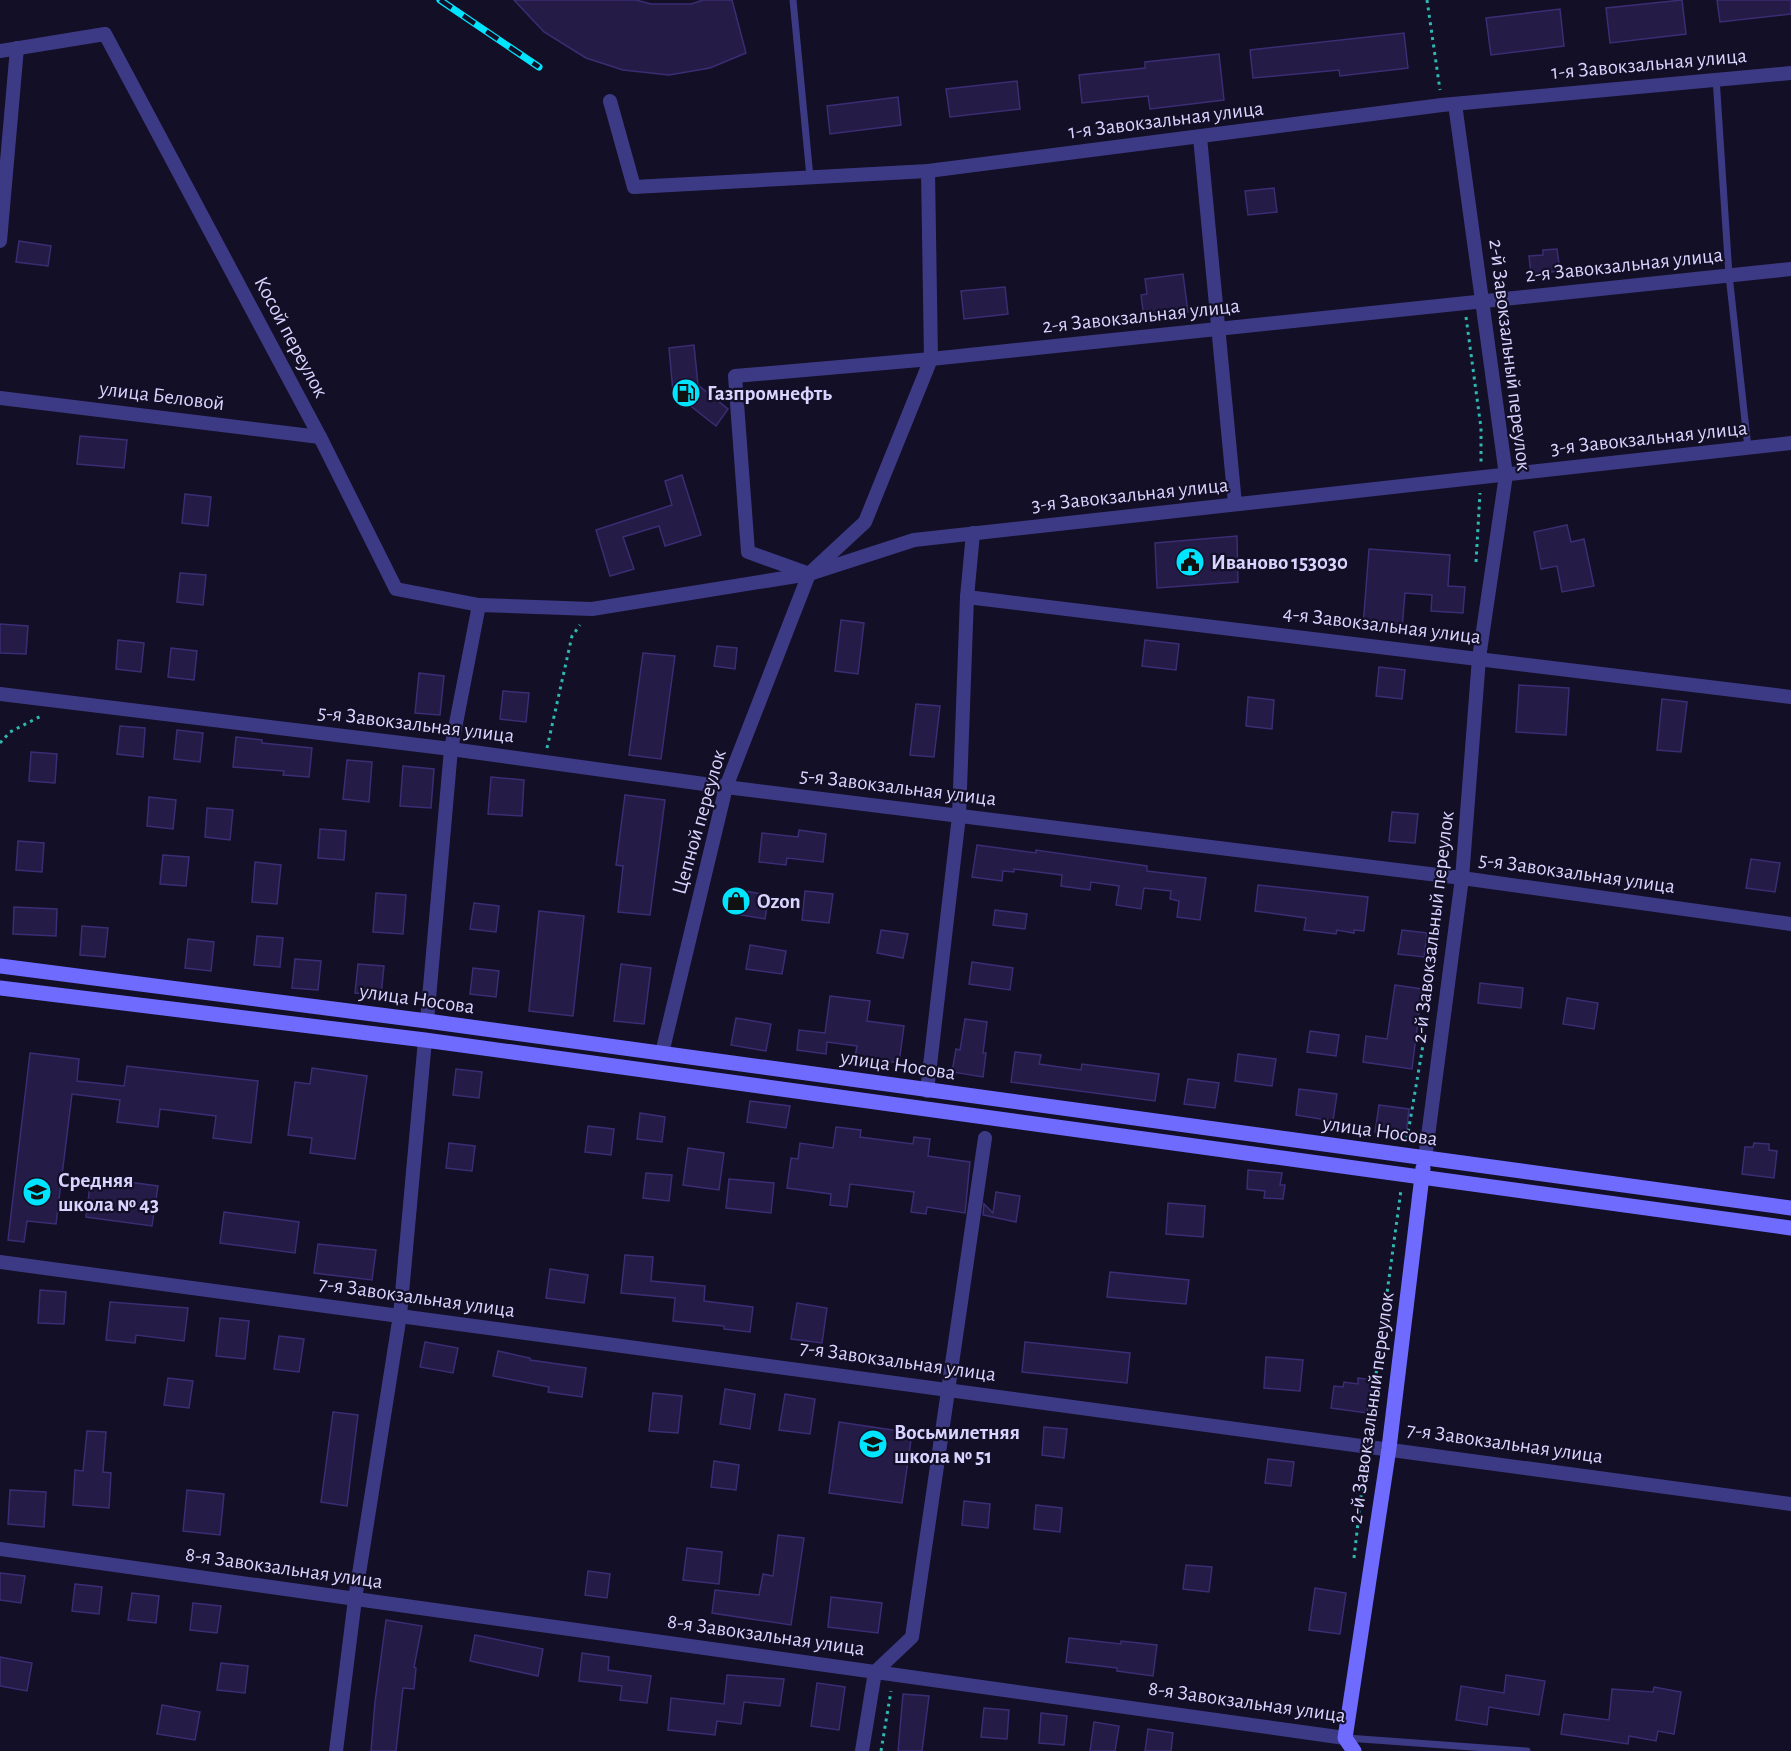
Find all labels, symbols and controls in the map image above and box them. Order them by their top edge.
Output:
street label: 1-я Завокзальная улица [1550,45,1748,83]
street label: 1-я Завокзальная улица [1067,98,1265,142]
street label: 2-й Завокзальный переулок [1485,238,1535,473]
street label: 2-я Завокзальная улица [1524,244,1724,286]
street label: Косой переулок [250,273,332,401]
street label: 2-я Завокзальная улица [1041,295,1241,337]
fuel station icon: Газпромнефть [670,377,702,409]
street label: улица Беловой [97,378,226,414]
place label: Газпромнефть [707,383,832,404]
street label: 3-я Завокзальная улица [1550,417,1749,459]
street label: 3-я Завокзальная улица [1031,474,1230,516]
public building icon: Иваново 153030 [1174,546,1206,578]
place label: Иваново 153030 [1211,552,1348,573]
street label: 4-я Завокзальная улица [1282,602,1483,648]
street label: 5-я Завокзальная улица [317,702,516,747]
street label: Цепной переулок [668,747,730,897]
street label: 5-я Завокзальная улица [799,765,998,810]
street label: 2-й Завокзальный переулок [1408,809,1458,1044]
street label: 5-я Завокзальная улица [1478,849,1677,897]
shop icon: Ozon [720,885,752,917]
place label: Ozon [757,891,801,912]
street label: улица Носова [357,980,476,1018]
street label: улица Носова [838,1046,957,1084]
street label: улица Носова [1320,1112,1439,1150]
place label: Средняя школа № 43 [58,1170,159,1215]
school or university icon: Средняя школа № 43 [21,1176,53,1208]
street label: 7-я Завокзальная улица [318,1273,517,1321]
street label: 2-й Завокзальный переулок [1344,1291,1398,1525]
street label: 7-я Завокзальная улица [799,1337,998,1385]
street label: 7-я Завокзальная улица [1406,1419,1605,1467]
place label: Восьмилетняя школа № 51 [894,1422,1020,1467]
school or university icon: Восьмилетняя школа № 51 [857,1428,889,1460]
street label: 8-я Завокзальная улица [184,1544,384,1592]
street label: 8-я Завокзальная улица [666,1611,866,1659]
street label: 8-я Завокзальная улица [1147,1678,1347,1726]

